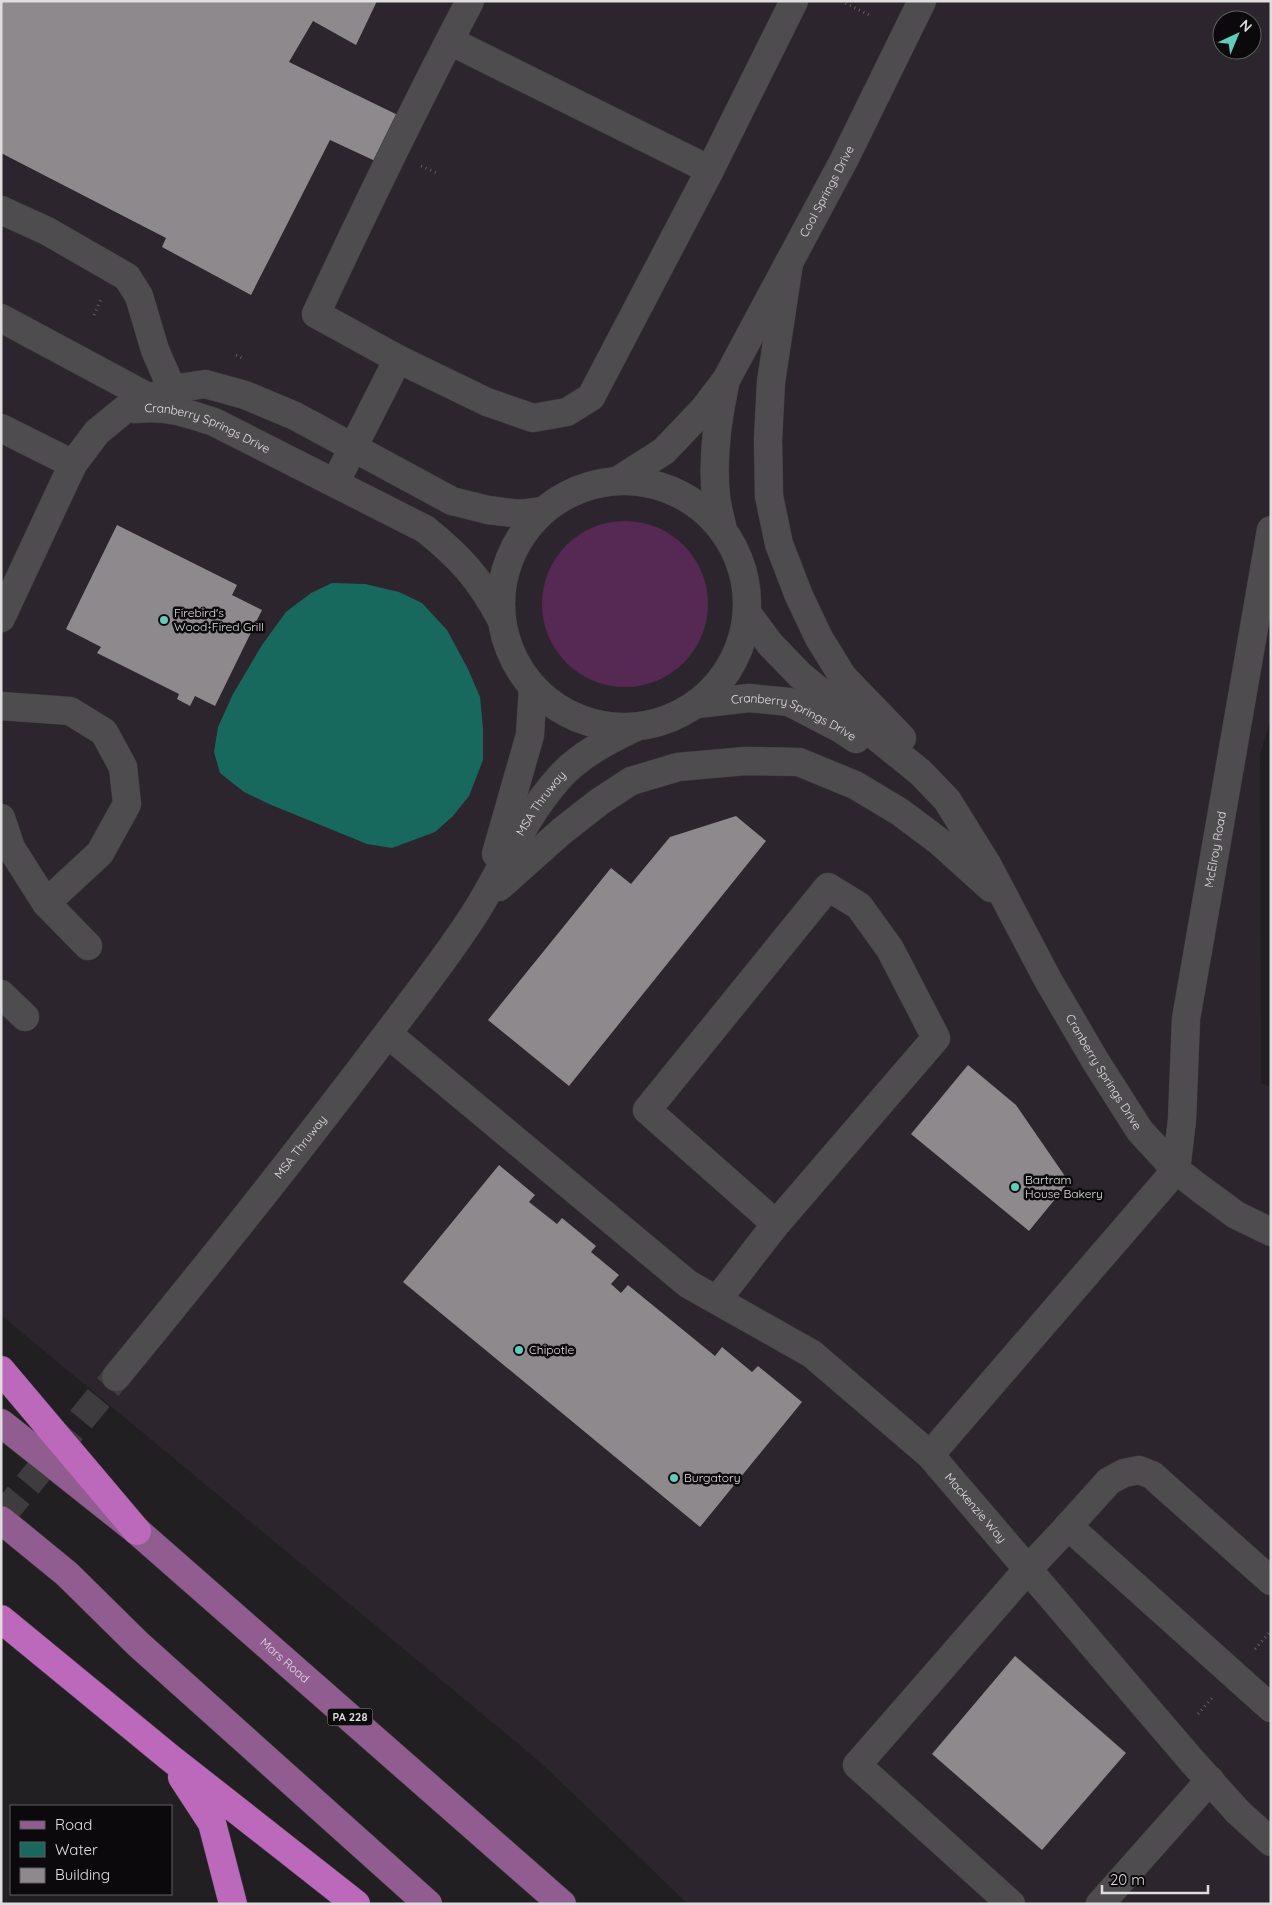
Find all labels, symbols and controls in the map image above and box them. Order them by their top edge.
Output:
north arrow [1212,10,1262,60]
text: N [1236,16,1256,36]
street label: Cool Springs Drive [796,143,857,240]
street label: Cranberry Springs Drive [144,400,273,456]
place label: Firebird's Wood-Fired Grill [174,605,264,634]
marker: Firebird's Wood-Fired Grill [158,614,170,626]
street label: Cranberry Springs Drive [730,690,859,744]
street label: MSA Thruway [512,767,569,838]
street label: McElroy Road [1201,810,1229,889]
street label: Cranberry Springs Drive [1063,1011,1145,1133]
street label: MSA Thruway [271,1112,330,1181]
place label: Bartram House Bakery [1025,1172,1103,1201]
marker: Bartram House Bakery [1009,1181,1021,1193]
place label: Chipotle [529,1342,574,1357]
marker: Chipotle [513,1344,525,1356]
place label: Burgatory [684,1470,740,1485]
street label: Mackenzie Way [942,1470,1010,1546]
marker: Burgatory [668,1472,680,1484]
street label: Mars Road [257,1635,313,1686]
road number: PA 228 [328,1708,372,1725]
legend [10,1805,172,1895]
text: Road [55,1815,92,1834]
text: Water [55,1840,98,1859]
scale bar [1102,1862,1208,1894]
text: Building [55,1865,110,1884]
text: 20 m [1110,1870,1145,1889]

